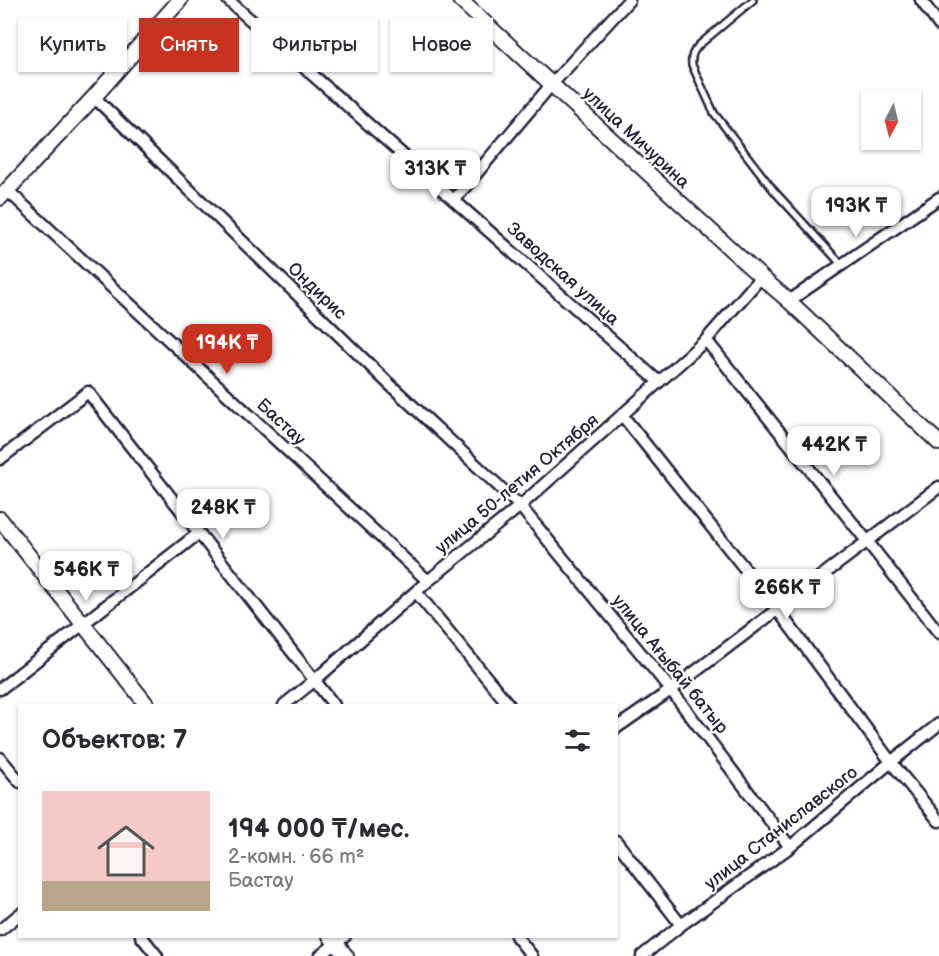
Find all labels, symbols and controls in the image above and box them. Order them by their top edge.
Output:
chip: Купить [18,18,127,72]
chip: Снять [139,18,239,72]
chip: Фильтры [251,18,378,72]
chip: Новое [390,18,493,72]
street label: улица Мичурина [578,83,694,193]
north arrow [861,90,921,150]
map controls [861,90,921,150]
pin: 313K ₸ [386,150,484,201]
text: 313K ₸ [404,157,466,181]
pin: 193K ₸ [807,187,905,238]
text: 193K ₸ [825,194,887,218]
street label: Заводская улица [503,218,624,330]
street label: Ондирис [283,258,351,324]
pin: 194K ₸ [178,324,276,375]
text: 194K ₸ [196,331,258,355]
street label: Бастау [252,394,310,450]
street label: улица 50-летия Октября [431,410,603,558]
pin: 442K ₸ [785,426,883,477]
text: 442K ₸ [801,433,867,457]
pin: 248K ₸ [174,489,272,540]
text: 248K ₸ [191,496,255,520]
pin: 546K ₸ [37,551,135,602]
text: 546K ₸ [53,558,119,582]
pin: 266K ₸ [738,569,836,620]
text: 266K ₸ [754,576,820,600]
street label: улица Ағыбай батыр [608,590,732,738]
icon: filters [561,724,594,757]
text: Объектов: 7 [42,725,187,756]
street label: улица Станиславского [700,762,862,894]
text: 194 000 ₸/мес. [228,814,409,845]
icon: home [90,815,162,887]
text: 2-комн. · 66 m² [228,845,364,869]
text: Бастау [228,869,293,893]

